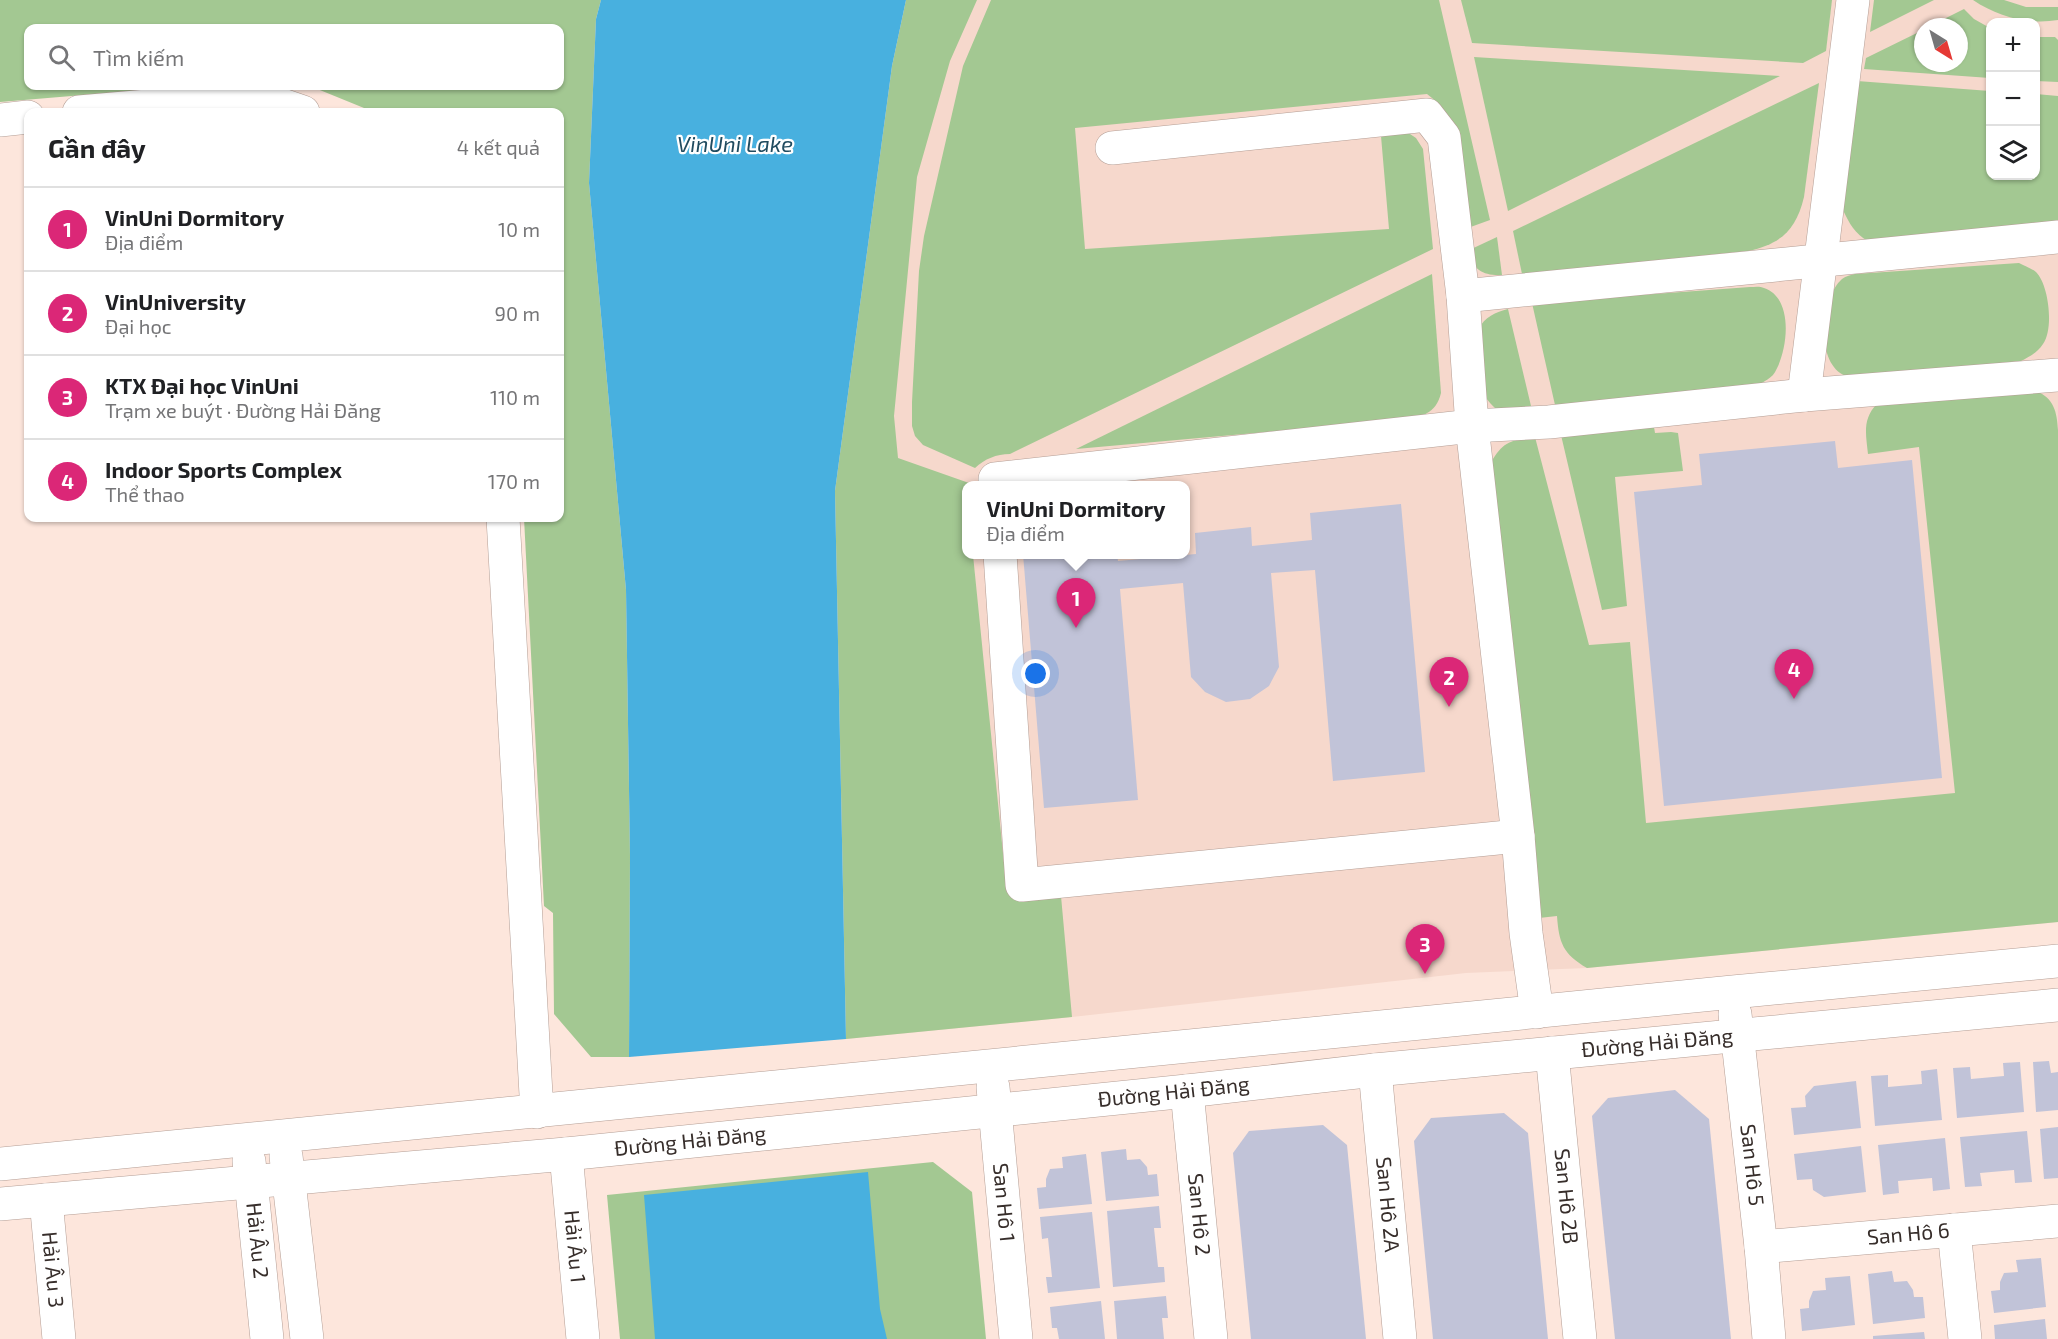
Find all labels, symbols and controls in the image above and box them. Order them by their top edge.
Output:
north arrow [1914,18,1968,72]
map controls [1986,18,2040,180]
button: + [1986,18,2040,72]
search box [24,24,564,90]
icon: search [45,41,78,74]
text: Tìm kiếm [93,44,184,70]
button: − [1986,72,2040,126]
button: layers [1986,126,2040,180]
water label: VinUni Lake [677,130,793,156]
text: Gần đây [48,132,146,163]
text: 4 kết quả [457,135,540,159]
text: VinUni Dormitory [105,204,284,230]
text: 1 [63,217,72,241]
text: 10 m [498,217,540,241]
text: Địa điểm [105,230,183,254]
text: VinUniversity [105,288,246,314]
text: 2 [62,301,73,325]
text: 90 m [495,301,540,325]
text: Đại học [105,314,172,338]
text: KTX Đại học VinUni [105,372,299,398]
text: 3 [62,385,73,409]
text: 110 m [490,385,540,409]
text: Trạm xe buýt · Đường Hải Đăng [105,398,381,422]
text: Indoor Sports Complex [105,456,342,482]
text: 4 [61,469,74,493]
text: 170 m [488,469,540,493]
popup [962,481,1190,559]
text: Thể thao [105,482,185,506]
text: VinUni Dormitory [986,495,1166,521]
text: Địa điểm [986,521,1065,545]
pin: 1 [1056,578,1096,628]
pin: 4 [1774,650,1814,699]
pin: 2 [1430,658,1468,707]
your location [1021,659,1050,688]
pin: 3 [1406,924,1444,974]
street label: Đường Hải Đăng [1580,1022,1734,1061]
street label: Đường Hải Đăng [1096,1070,1251,1111]
street label: Đường Hải Đăng [613,1120,767,1160]
street label: San Hô 5 [1736,1123,1770,1207]
street label: San Hô 2B [1550,1147,1585,1245]
street label: San Hô 2A [1372,1155,1406,1253]
street label: San Hô 1 [989,1162,1021,1243]
street label: San Hô 2 [1184,1172,1217,1257]
street label: Hải Âu 2 [242,1201,275,1280]
street label: Hải Âu 1 [560,1209,592,1284]
street label: San Hô 6 [1866,1217,1951,1249]
street label: Hải Âu 3 [38,1230,70,1309]

